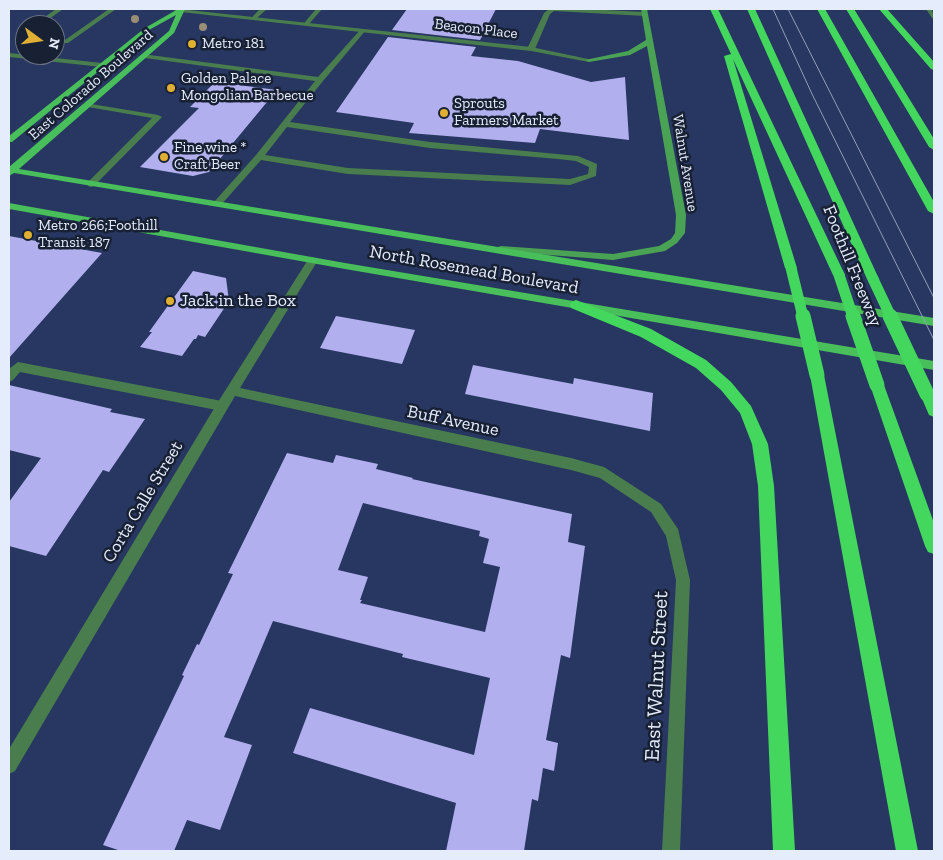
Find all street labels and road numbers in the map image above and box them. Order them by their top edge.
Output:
street label: Beacon Place [433,15,519,43]
street label: East Colorado Boulevard [25,26,157,144]
street label: Walnut Avenue [668,113,702,213]
street label: Foothill Freeway [818,202,886,330]
street label: North Rosemead Boulevard [368,241,580,299]
street label: Buff Avenue [405,401,501,441]
street label: Corta Calle Street [98,437,188,567]
street label: East Walnut Street [640,590,674,762]

